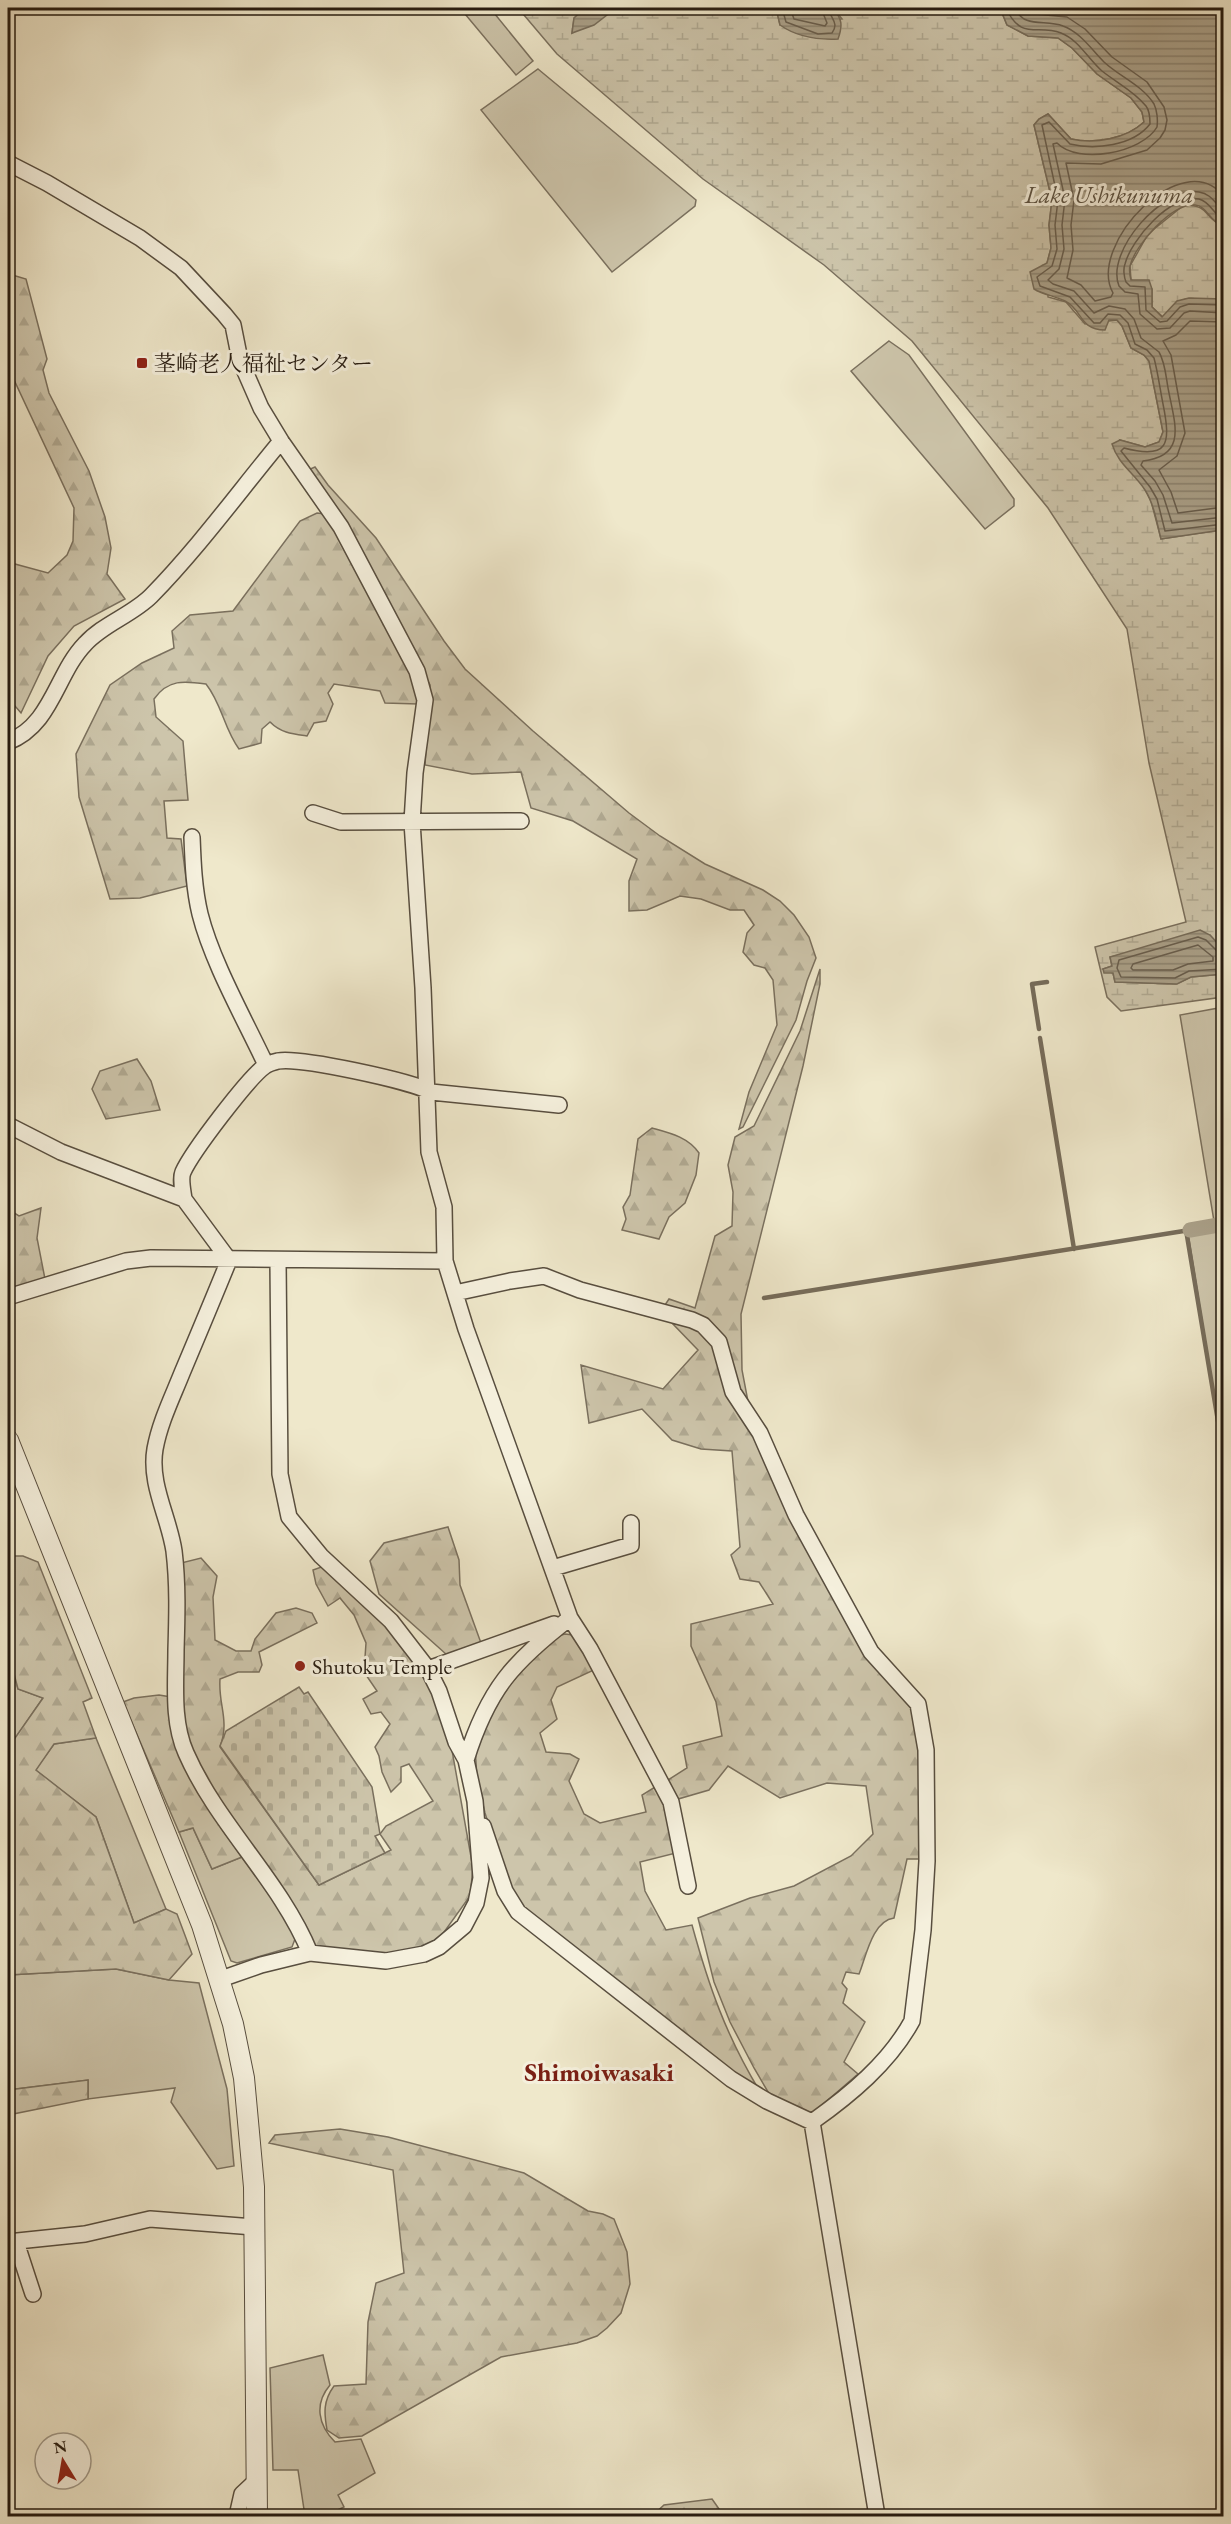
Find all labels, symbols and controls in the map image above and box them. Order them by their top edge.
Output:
water label: Lake Ushikunuma [1024,179,1193,210]
place label: 茎崎老人福祉センター [154,349,373,378]
marker: 茎崎老人福祉センター [135,356,149,370]
place label: Shutoku Temple [312,1652,452,1681]
marker: Shutoku Temple [293,1659,307,1673]
district label: Shimoiwasaki [524,2055,674,2089]
north arrow [33,2431,93,2491]
text: N [52,2435,69,2458]

